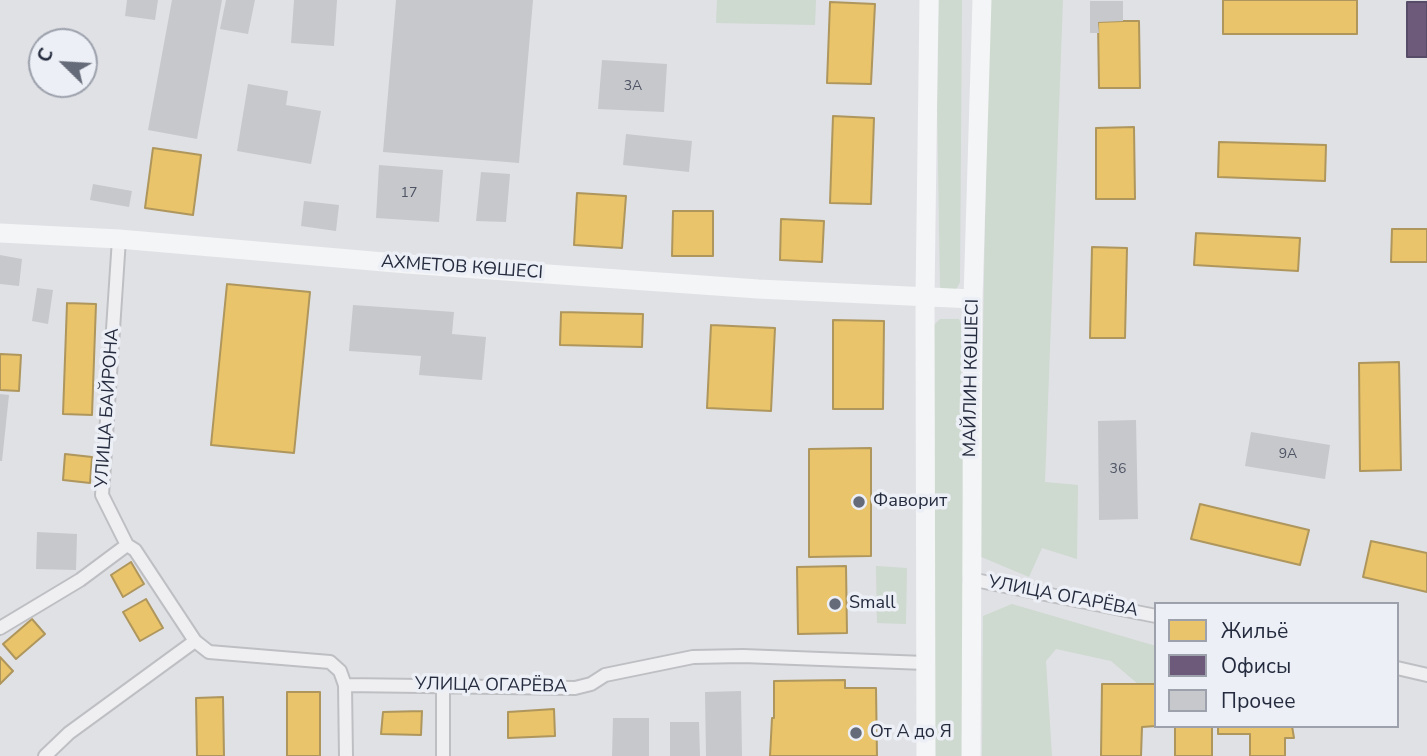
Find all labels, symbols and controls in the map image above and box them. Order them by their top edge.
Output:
north arrow [28,28,98,98]
text: С [31,44,60,66]
house number: 3А [624,79,642,95]
house number: 17 [401,186,417,202]
street label: АХМЕТОВ КӨШЕСІ [380,252,544,284]
street label: МАЙЛИН КӨШЕСІ [960,299,984,457]
street label: УЛИЦА БАЙРОНА [92,327,124,489]
house number: 9А [1279,447,1297,463]
house number: 36 [1110,462,1126,478]
place label: Фаворит [873,491,947,513]
marker: Фаворит [851,494,867,510]
street label: УЛИЦА ОГАРЁВА [986,572,1140,622]
place label: Small [849,593,896,615]
marker: Small [827,596,843,612]
legend [1154,602,1399,728]
text: Жильё [1221,617,1288,645]
text: Офисы [1221,652,1291,680]
street label: УЛИЦА ОГАРЁВА [415,674,567,698]
text: Прочее [1221,687,1296,715]
place label: От А до Я [870,722,952,744]
marker: От А до Я [848,725,864,741]

